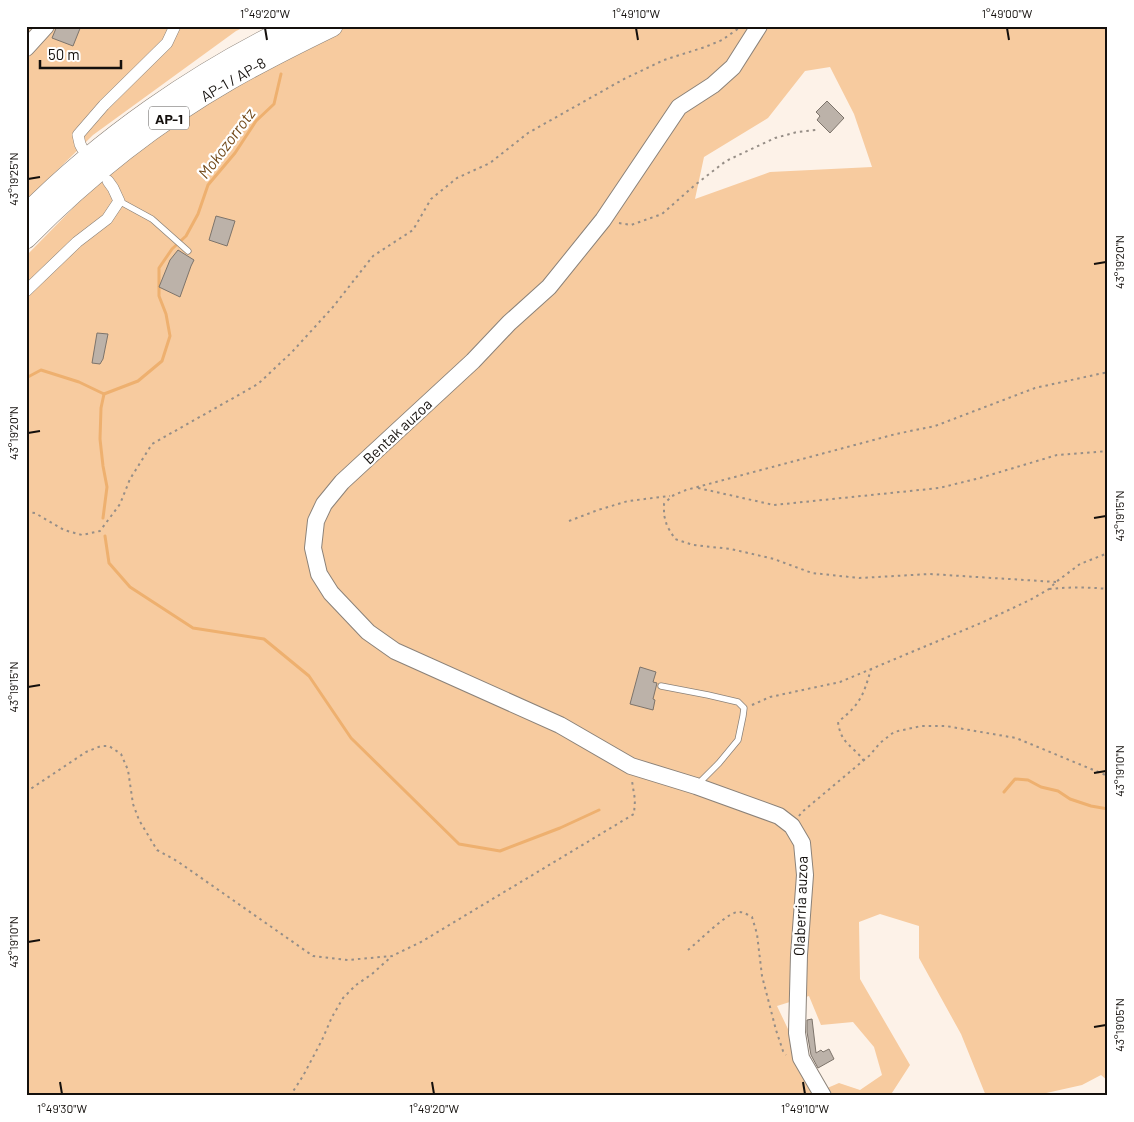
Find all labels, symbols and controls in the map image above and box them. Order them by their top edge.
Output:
text: 1°49'20"W [240,6,291,20]
text: 1°49'10"W [612,6,660,20]
text: 1°49'00"W [982,6,1033,20]
scale bar [40,38,121,70]
text: 50 m [48,45,80,63]
street label: AP-1 / AP-8 [197,53,269,105]
water label: Mokozorrotz [193,103,259,182]
road number: AP-1 [149,106,189,130]
text: 43°19'25"N [6,152,20,206]
text: 43°19'20"N [1112,235,1126,289]
street label: Bentak auzoa [359,395,435,467]
text: 43°19'20"N [6,406,20,460]
text: 43°19'15"N [1112,490,1126,542]
text: 43°19'15"N [6,661,20,713]
text: 43°19'10"N [1112,745,1126,797]
street label: Olaberria auzoa [789,856,811,956]
text: 43°19'10"N [6,916,20,968]
text: 43°19'05"N [1112,998,1126,1052]
text: 1°49'30"W [37,1101,87,1115]
text: 1°49'20"W [409,1101,460,1115]
text: 1°49'10"W [781,1101,829,1115]

